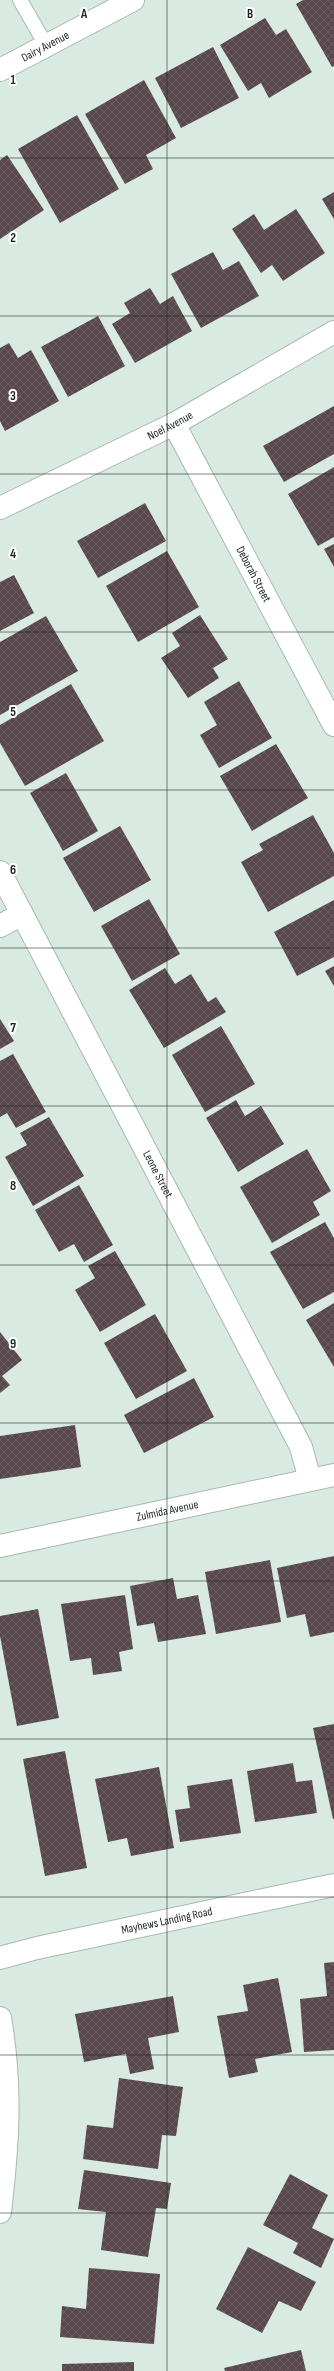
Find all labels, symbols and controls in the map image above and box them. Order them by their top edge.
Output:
text: A [80,6,88,22]
text: B [247,6,253,22]
street label: Dairy Avenue [19,27,72,65]
text: 1 [10,72,16,88]
text: 2 [10,230,16,246]
text: 3 [10,388,16,404]
street label: Noel Avenue [145,407,196,443]
street label: Deborah Street [233,544,275,605]
text: 4 [10,546,16,562]
text: 5 [10,704,16,720]
text: 6 [10,862,16,878]
text: 7 [10,1020,16,1036]
street label: Leone Street [140,1148,177,1201]
text: 8 [10,1178,16,1194]
text: 9 [10,1336,16,1352]
street label: Zulmida Avenue [135,1497,200,1524]
street label: Mayhews Landing Road [120,1904,214,1937]

